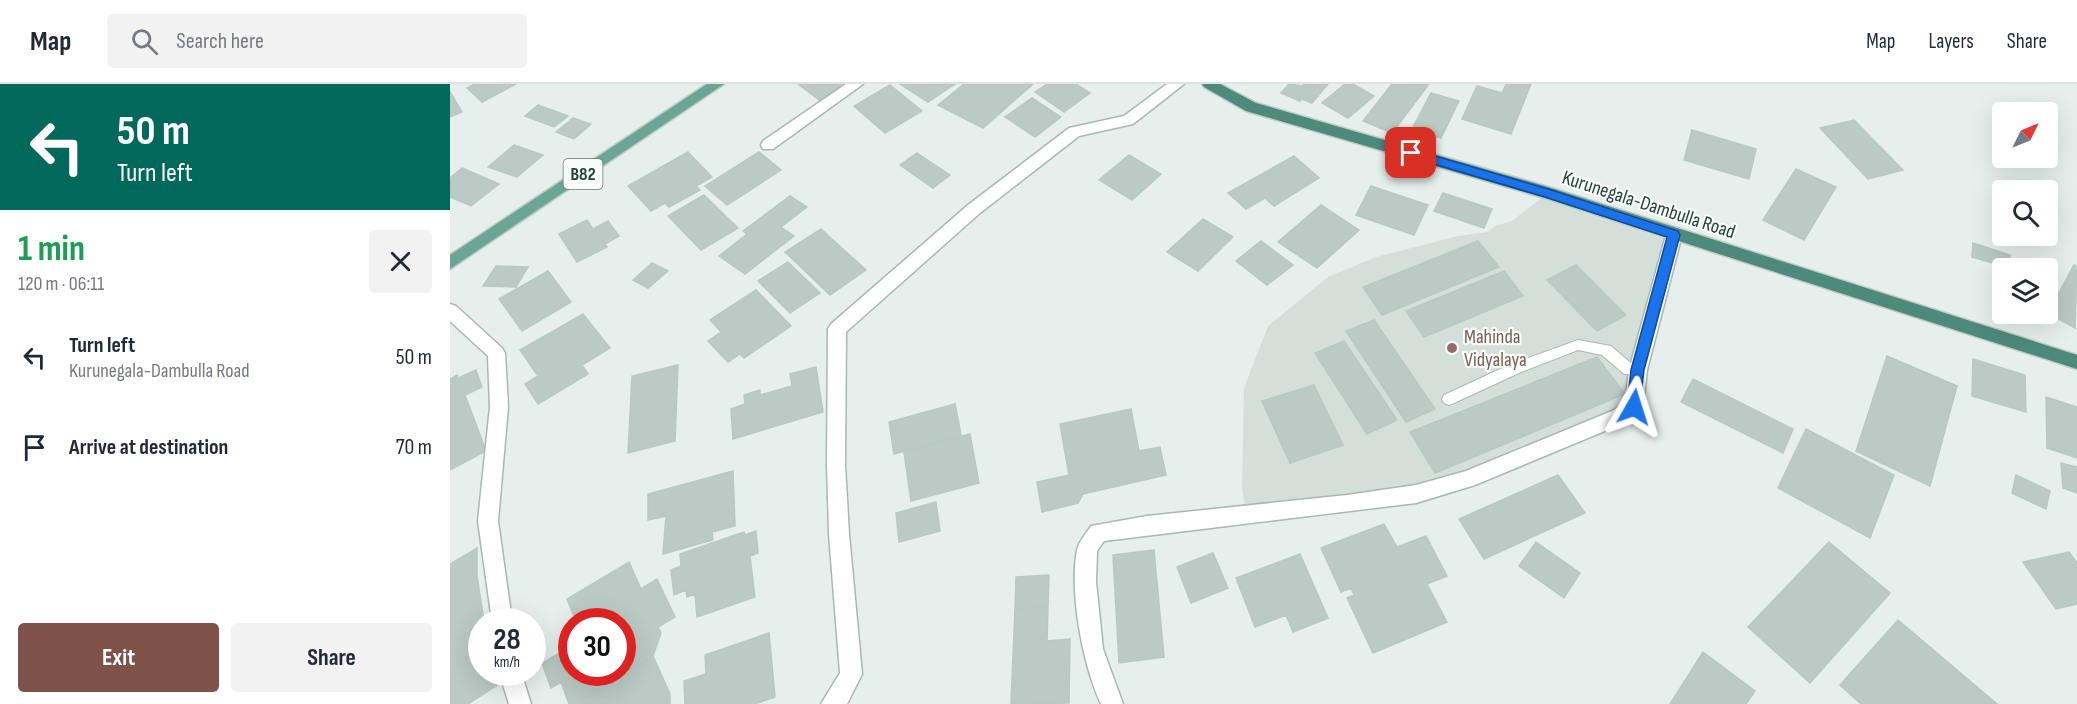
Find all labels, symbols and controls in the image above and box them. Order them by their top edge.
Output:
search box [107,14,527,68]
text: Map [30,25,71,58]
icon: search [128,25,161,58]
text: Search here [176,28,264,55]
text: Map [1866,29,1895,54]
text: Layers [1928,29,1974,54]
text: Share [2007,29,2047,54]
north arrow [1992,102,2058,168]
map controls [1992,102,2058,324]
text: 50 m [117,106,190,157]
icon: left [18,108,96,186]
pin [1385,127,1436,178]
icon: arrive [1394,136,1427,169]
text: Turn left [117,157,193,189]
road number: B82 [564,159,602,189]
street label: Kurunegala-Dambulla Road [1559,166,1738,244]
button: search [1992,180,2058,246]
text: 1 min [18,228,85,271]
button: close [369,230,432,293]
button: layers [1992,258,2058,324]
text: 120 m · 06:11 [18,272,104,296]
place label: Mahinda Vidyalaya [1464,325,1527,372]
text: Turn left [69,332,135,359]
icon: left [18,341,51,374]
marker: Mahinda Vidyalaya [1445,341,1459,355]
text: 50 m [396,344,432,371]
text: Kurunegala-Dambulla Road [69,359,250,383]
position arrow [1602,375,1666,439]
icon: arrive [18,431,51,464]
text: Arrive at destination [69,434,228,461]
text: 70 m [396,434,432,461]
speed limit sign: 30 [558,608,636,686]
text: 28 [493,622,521,658]
button: Exit [18,623,219,692]
button: Share [231,623,432,692]
text: km/h [494,653,520,672]

